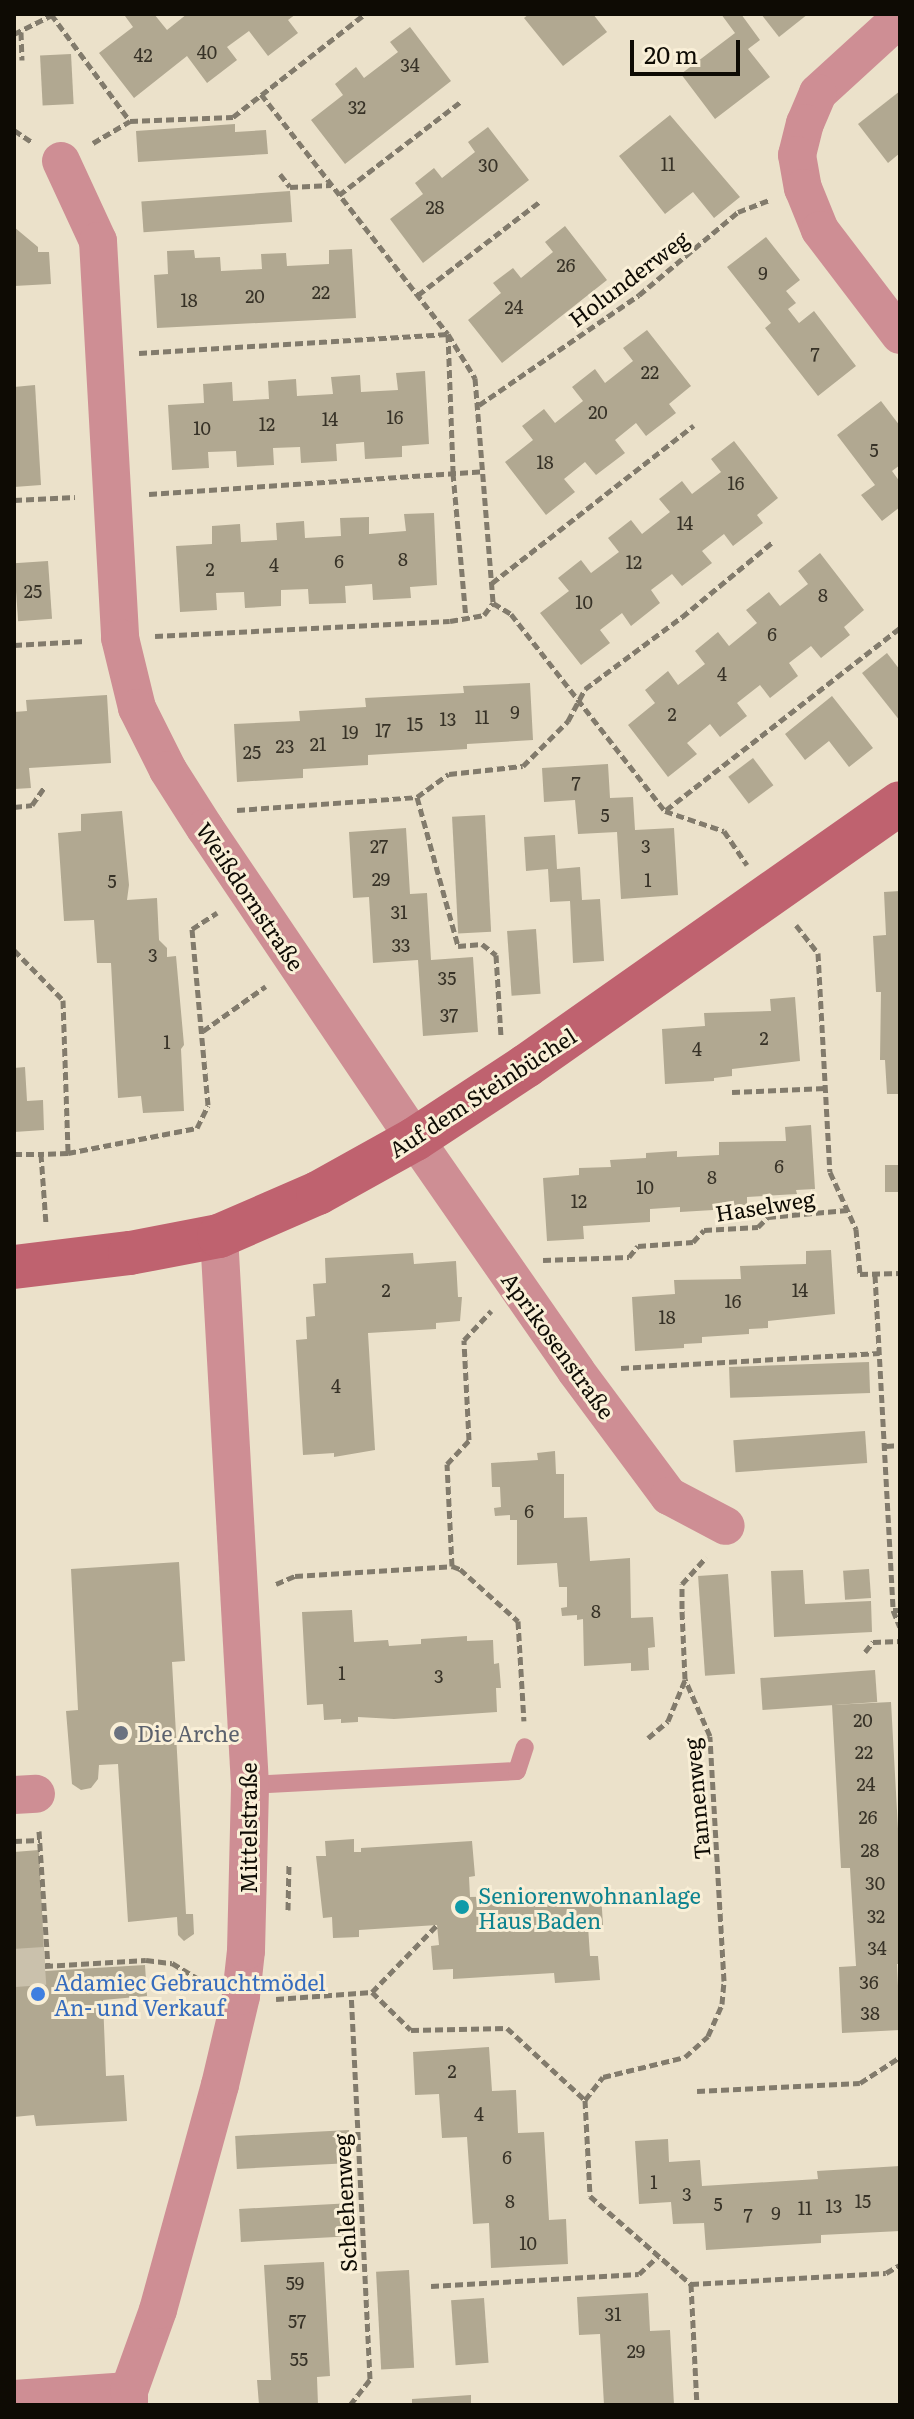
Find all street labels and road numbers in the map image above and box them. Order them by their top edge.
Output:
street label: Holunderweg [563,224,693,332]
street label: Weißdornstraße [192,817,310,975]
street label: Auf dem Steinbüchel [384,1022,580,1162]
street label: Haselweg [713,1184,817,1226]
street label: Aprikosenstraße [497,1267,621,1423]
street label: Tannenweg [678,1737,714,1861]
street label: Mittelstraße [235,1762,261,1894]
street label: Schlehenweg [327,2133,361,2273]

